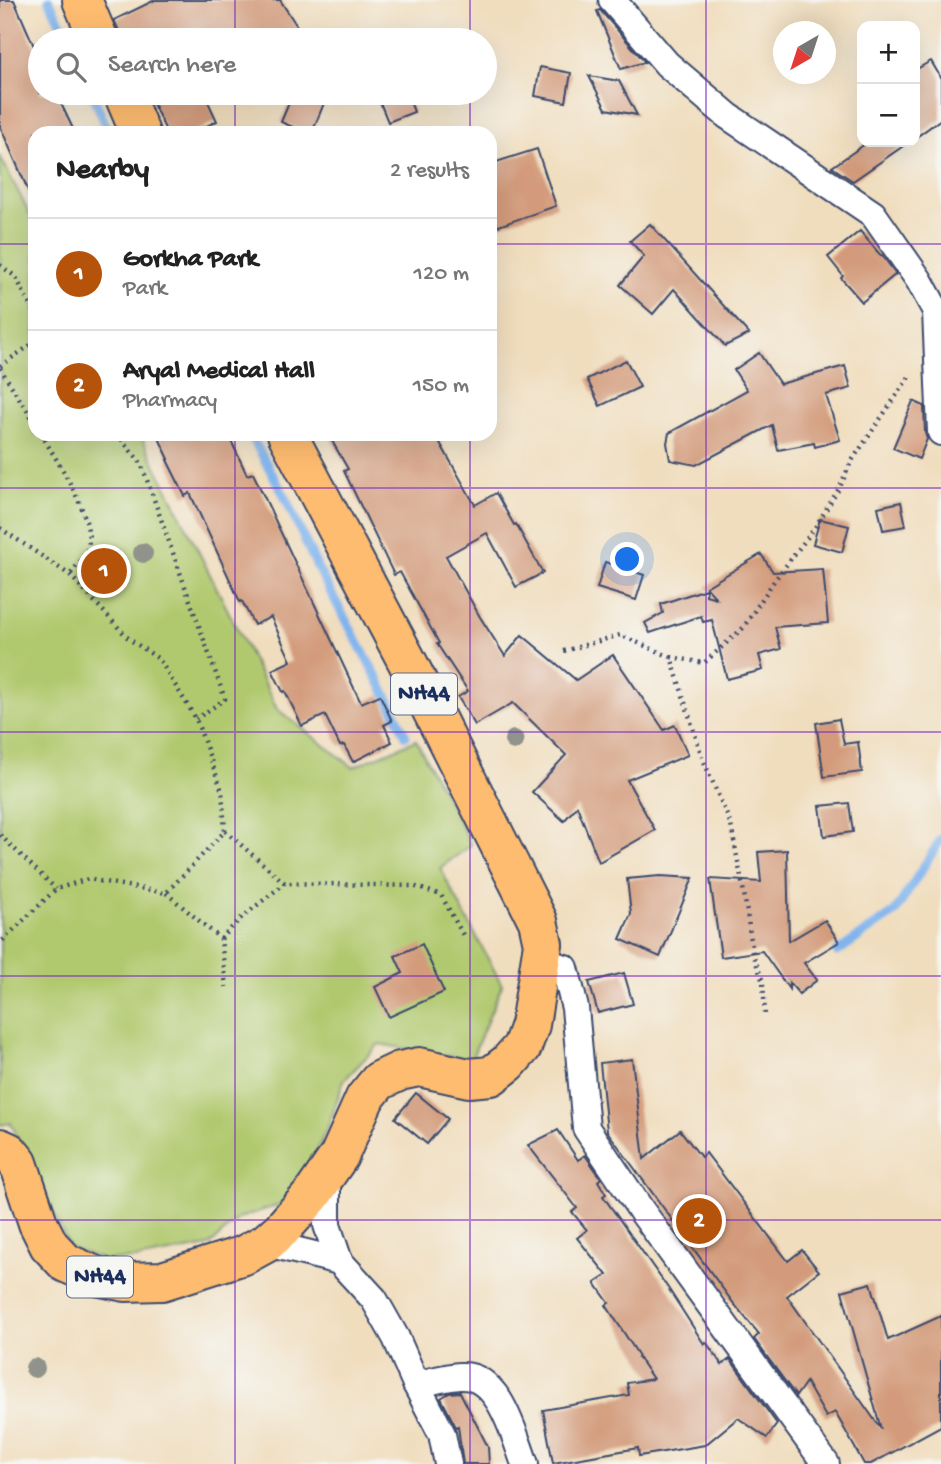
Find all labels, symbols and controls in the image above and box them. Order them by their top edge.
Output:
north arrow [773,21,836,84]
map controls [857,21,920,147]
button: + [857,21,920,84]
search box [28,28,497,105]
icon: search [52,48,90,86]
text: Search here [108,51,236,82]
button: − [857,84,920,147]
text: Nearby [56,154,149,189]
text: 2 results [390,158,469,185]
text: Gorkha Park [123,245,258,276]
text: 1 [74,261,84,288]
text: 120 m [414,261,469,288]
text: Park [123,276,167,303]
text: Aryal Medical Hall [123,357,315,388]
text: 2 [73,373,85,400]
text: 150 m [413,373,469,400]
text: Pharmacy [123,388,217,415]
your location [610,542,644,576]
pin: 1 [81,545,127,597]
road number: NH44 [391,674,457,714]
pin: 2 [676,1195,722,1247]
road number: NH44 [67,1256,133,1297]

